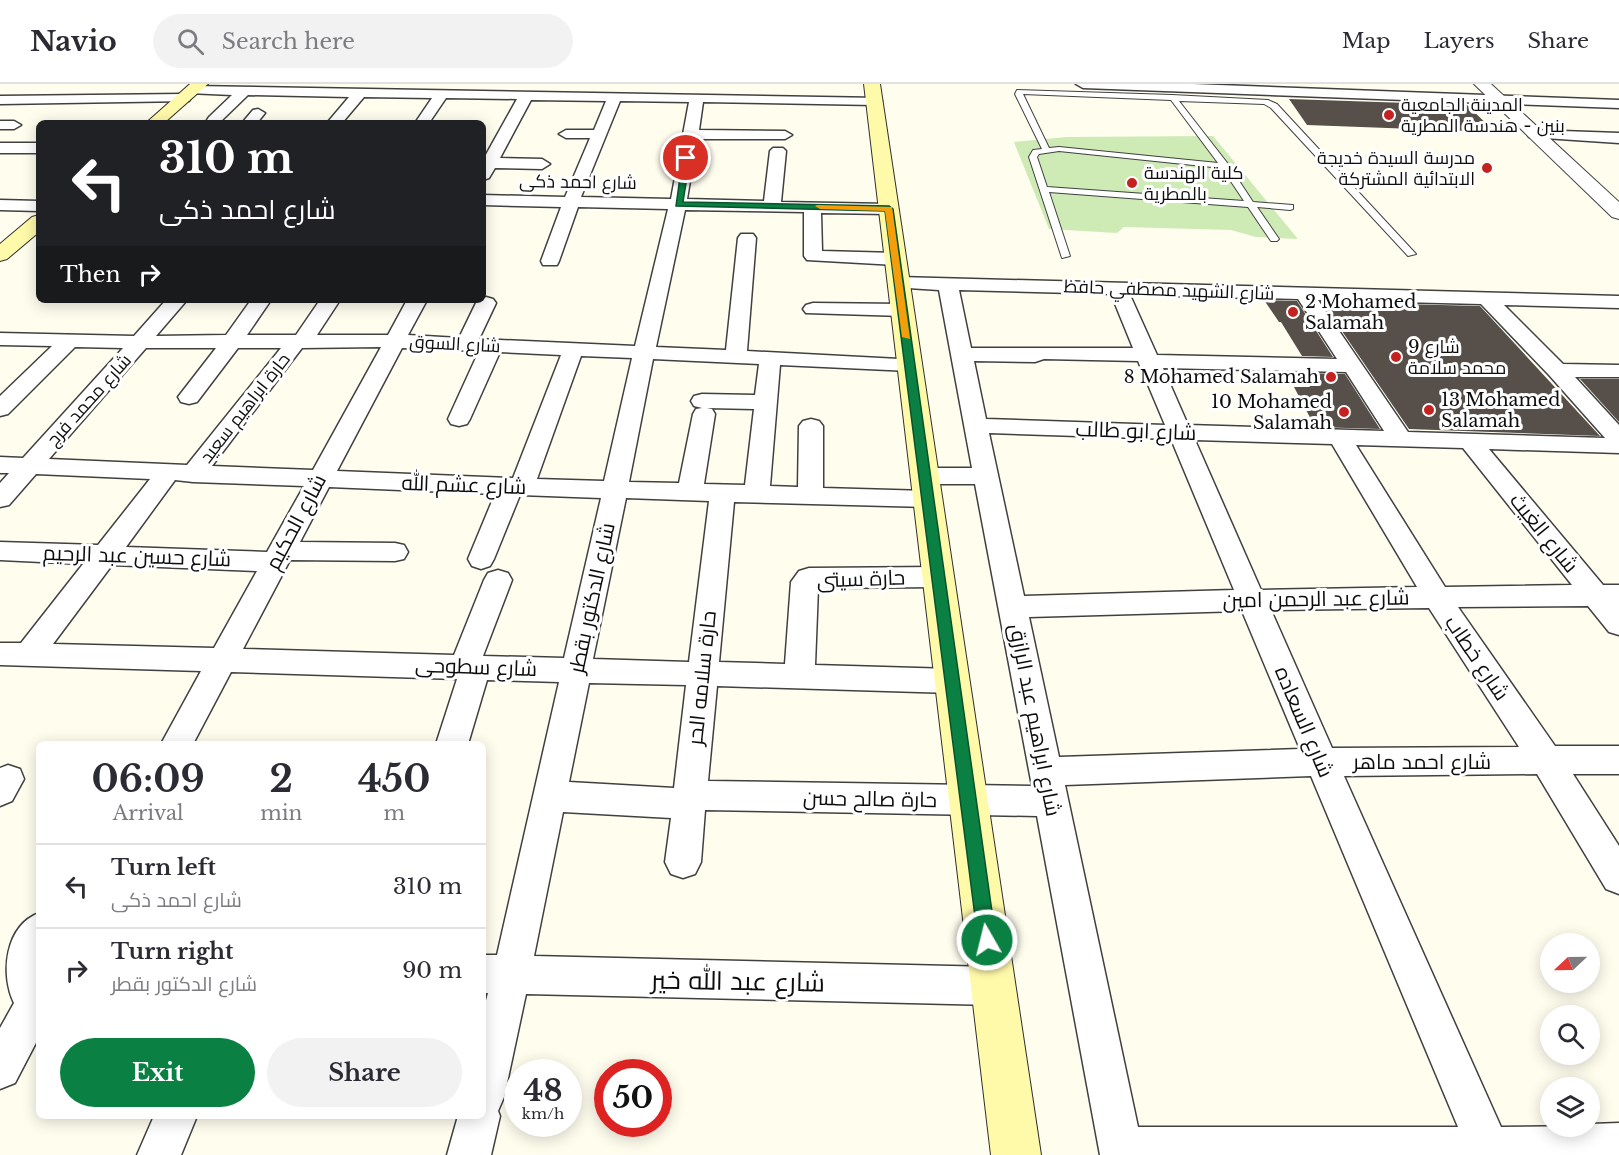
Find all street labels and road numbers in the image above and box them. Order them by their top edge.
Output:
street label: شارع احمد ذكى [519,170,637,195]
street label: شارع الشهيد مصطفي حافظ [1063,275,1275,308]
street label: شارع السوق [409,331,501,358]
street label: شارع محمد فرج [42,349,137,451]
street label: حارة ابراهيم سعيد [195,349,296,468]
street label: شارع ابو طالب [1075,416,1197,447]
street label: شارع عشم الله [401,469,527,501]
street label: شارع الحكيم [260,470,333,575]
street label: شارع الغيث [1503,488,1584,579]
street label: شارع الدكتور بقطر [563,520,622,677]
street label: شارع حسين عبد الرحيم [42,540,232,573]
street label: حارة سيتى [816,564,906,594]
street label: شارع عبد الرحمن امين [1222,584,1410,615]
street label: حارة سلامه الحر [682,609,722,748]
street label: شارع خطاب [1438,611,1515,706]
street label: شارع ابراهيم عبد الرازق [1003,622,1066,819]
street label: شارع سطوحى [414,652,538,683]
street label: شارع السعاده [1268,663,1339,782]
street label: شارع احمد ماهر [1352,749,1491,776]
street label: حارة صالح حسن [803,785,937,814]
street label: شارع عبد الله خير [649,962,825,1000]

